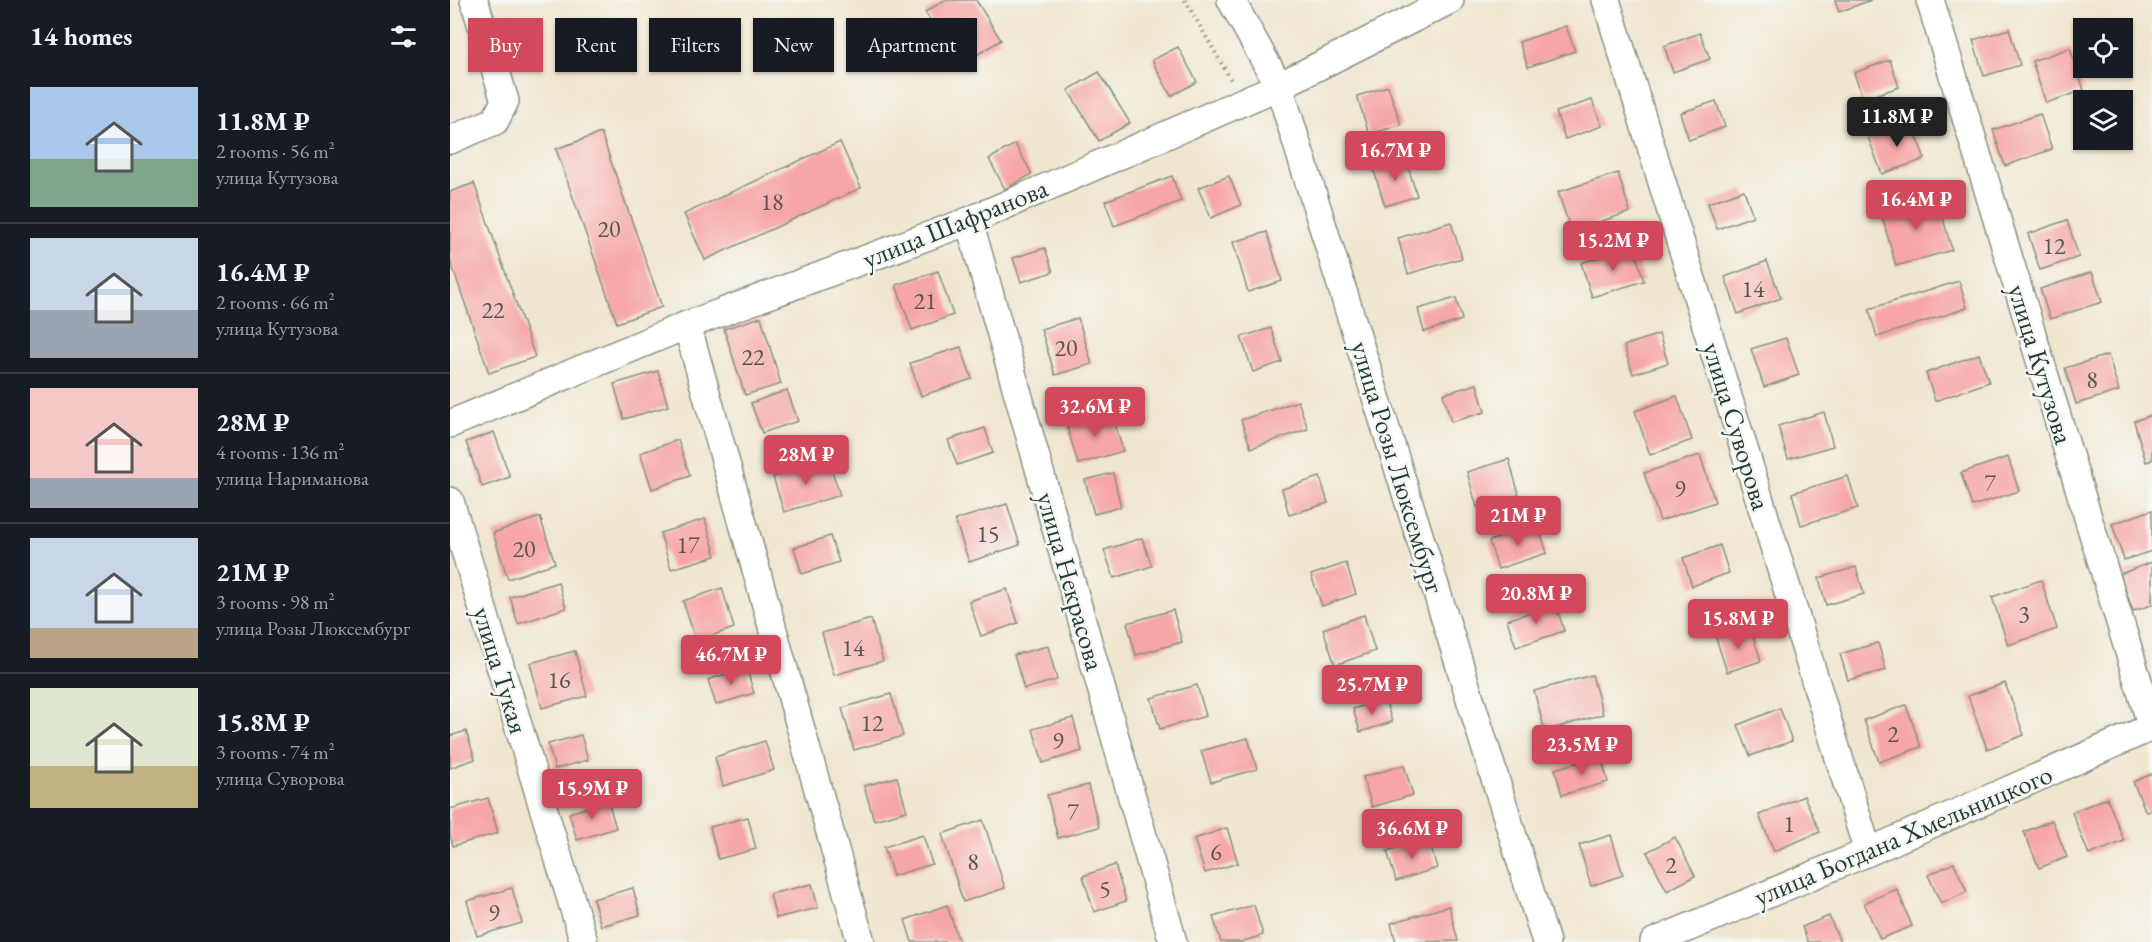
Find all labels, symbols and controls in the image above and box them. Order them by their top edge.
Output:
chip: Buy [468,18,543,72]
chip: Rent [555,18,637,72]
chip: Filters [649,18,741,72]
chip: New [753,18,834,72]
chip: Apartment [846,18,977,72]
map controls [2073,18,2133,150]
button: locate [2073,18,2133,78]
text: 14 homes [30,19,132,53]
icon: filters [387,20,420,53]
button: layers [2073,90,2133,150]
pin: 11.8M ₽ [1842,97,1952,148]
text: 11.8M ₽ [1861,103,1933,129]
text: 11.8M ₽ [216,104,310,138]
icon: home [78,111,150,183]
pin: 16.7M ₽ [1340,131,1450,182]
text: 16.7M ₽ [1359,137,1431,163]
text: 2 rooms · 56 m² [216,138,335,164]
text: улица Кутузова [216,164,339,190]
street label: улица Шафранова [857,170,1053,276]
pin: 16.4M ₽ [1861,180,1971,231]
house number: 18 [760,186,784,217]
text: 16.4M ₽ [1880,186,1952,212]
house number: 20 [597,213,621,244]
pin: 15.2M ₽ [1558,221,1668,272]
text: 15.2M ₽ [1577,227,1649,253]
house number: 12 [2042,230,2066,261]
text: 16.4M ₽ [216,255,310,289]
icon: home [78,262,150,334]
house number: 14 [1741,273,1765,304]
street label: улица Кутузова [2000,280,2082,448]
house number: 21 [913,285,937,316]
text: 2 rooms · 66 m² [216,289,335,315]
house number: 22 [481,294,505,325]
text: улица Кутузова [216,315,339,341]
house number: 20 [1054,332,1078,363]
street label: улица Розы Люксембург [1343,337,1453,598]
street label: улица Суворова [1695,338,1779,514]
house number: 22 [741,341,765,372]
house number: 8 [2086,364,2098,395]
pin: 32.6M ₽ [1040,387,1150,438]
text: 32.6M ₽ [1059,393,1131,419]
text: 28M ₽ [216,405,290,439]
icon: home [78,412,150,484]
pin: 28M ₽ [764,435,848,486]
text: 4 rooms · 136 m² [216,439,344,465]
text: 28M ₽ [778,441,834,467]
text: улица Нариманова [216,465,369,491]
house number: 7 [1984,467,1996,498]
house number: 9 [1674,473,1686,504]
street label: улица Некрасова [1029,488,1113,674]
pin: 21M ₽ [1476,496,1560,547]
text: 21M ₽ [1490,502,1546,528]
house number: 15 [976,518,1000,549]
house number: 17 [676,529,700,560]
house number: 20 [512,533,536,564]
text: 21M ₽ [216,555,290,589]
icon: home [78,562,150,634]
pin: 20.8M ₽ [1481,574,1591,625]
text: 20.8M ₽ [1500,580,1572,606]
text: 3 rooms · 98 m² [216,589,335,615]
house number: 3 [2018,598,2030,629]
pin: 15.8M ₽ [1683,599,1793,650]
street label: улица Тукая [465,602,537,738]
text: 15.8M ₽ [1702,605,1774,631]
text: улица Розы Люксембург [216,615,410,641]
house number: 14 [841,632,865,663]
pin: 46.7M ₽ [676,635,786,686]
text: 46.7M ₽ [695,641,767,667]
house number: 16 [547,664,571,695]
pin: 25.7M ₽ [1317,665,1427,716]
text: 25.7M ₽ [1336,671,1408,697]
text: 15.8M ₽ [216,705,310,739]
house number: 12 [860,707,884,738]
icon: home [78,712,150,784]
house number: 2 [1887,718,1899,749]
house number: 9 [1052,725,1064,756]
pin: 23.5M ₽ [1527,725,1637,776]
text: 23.5M ₽ [1546,731,1618,757]
text: 3 rooms · 74 m² [216,739,335,765]
street label: улица Богдана Хмельницкого [1749,756,2057,914]
text: улица Суворова [216,765,345,791]
pin: 15.9M ₽ [537,769,647,820]
text: 15.9M ₽ [556,775,628,801]
house number: 7 [1067,796,1079,827]
house number: 1 [1783,808,1795,839]
pin: 36.6M ₽ [1357,809,1467,860]
text: 36.6M ₽ [1376,815,1448,841]
house number: 6 [1210,836,1222,867]
house number: 8 [967,846,979,877]
house number: 2 [1665,849,1677,880]
house number: 5 [1099,873,1111,904]
house number: 9 [488,897,500,928]

